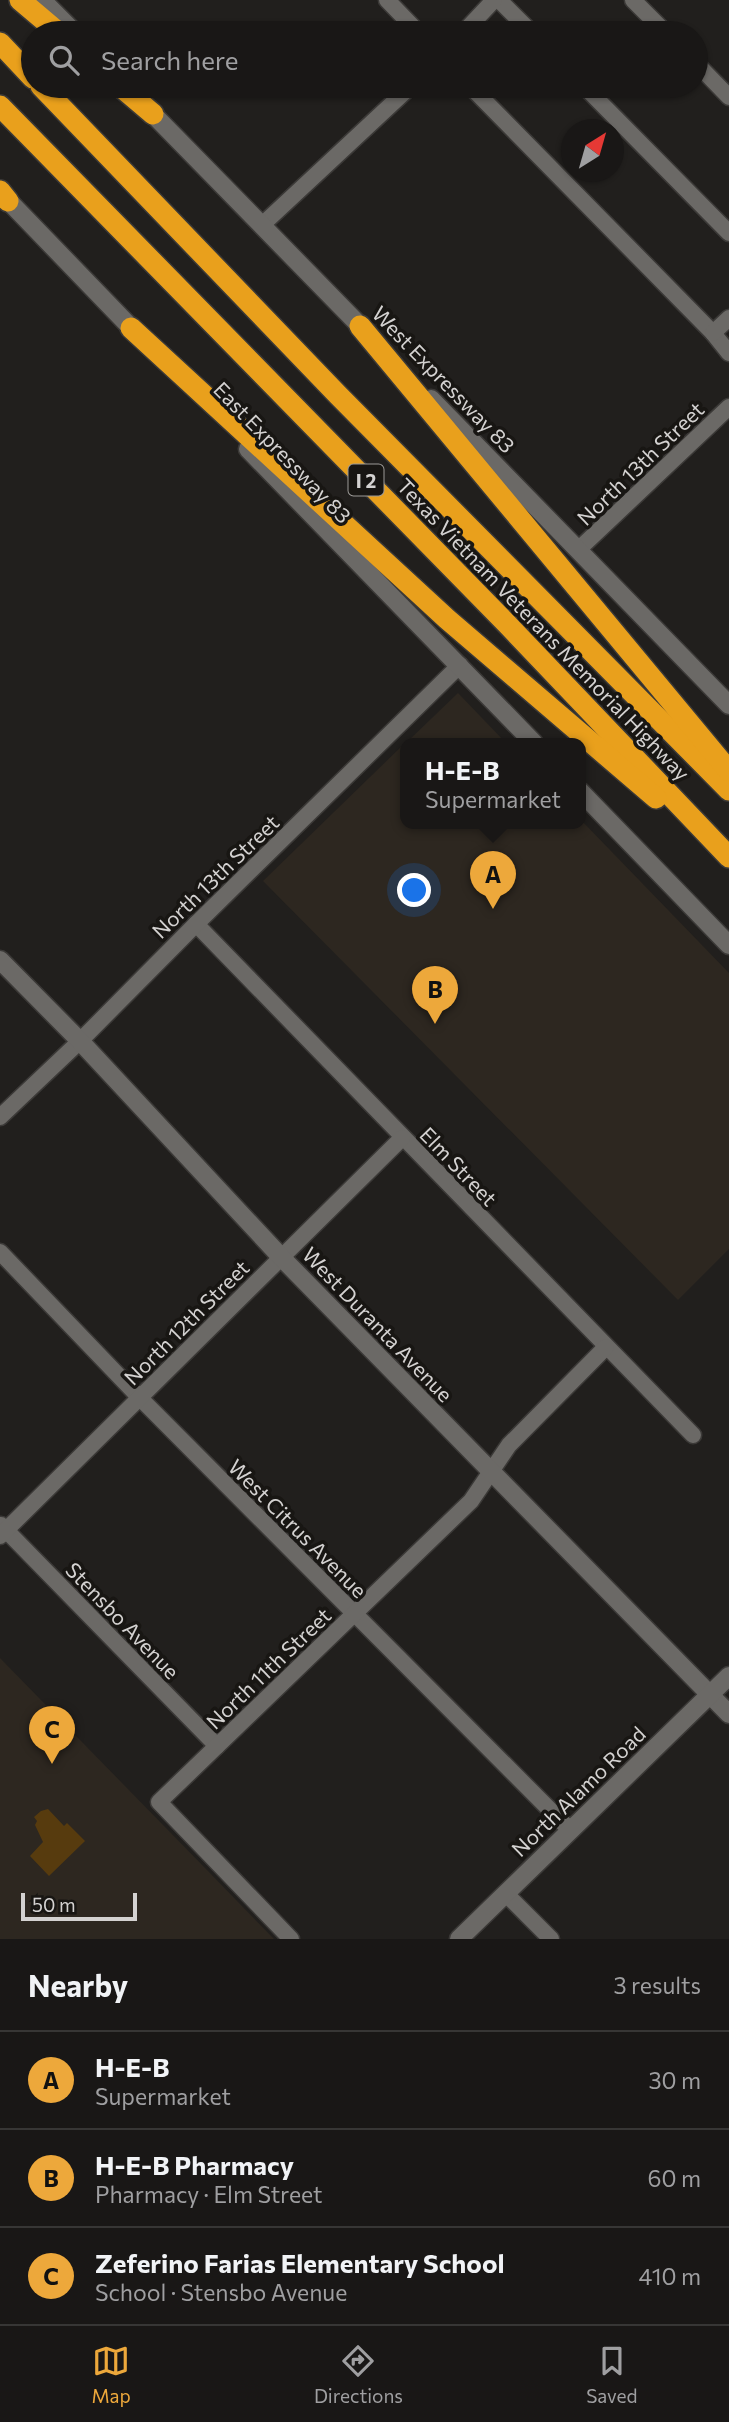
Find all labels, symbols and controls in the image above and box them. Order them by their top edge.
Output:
search box [21,21,708,98]
icon: search [45,41,83,79]
text: Search here [101,44,239,75]
north arrow [561,119,624,182]
street label: West Expressway 83 [368,301,520,457]
street label: East Expressway 83 [209,376,357,528]
street label: North 13th Street [571,396,709,530]
road number: I 2 [348,464,384,495]
street label: Texas Vietnam Veterans Memorial Highway [393,473,696,785]
popup [400,738,586,829]
text: H-E-B [425,754,499,785]
text: Supermarket [425,785,561,813]
street label: North 13th Street [146,809,284,943]
pin: A [470,851,516,909]
your location [397,873,431,907]
pin: B [412,966,458,1024]
street label: Elm Street [415,1122,503,1210]
street label: West Duranta Avenue [298,1242,458,1406]
street label: North 12th Street [118,1254,254,1390]
street label: West Citrus Avenue [224,1454,372,1602]
street label: Stensbo Avenue [61,1557,185,1683]
street label: North 11th Street [201,1602,335,1734]
pin: C [29,1706,75,1764]
street label: North Alamo Road [506,1721,650,1861]
scale bar [21,1890,136,1922]
text: 50 m [32,1893,76,1916]
text: Nearby [28,1966,128,2003]
text: 3 results [614,1971,701,1999]
text: H-E-B [95,2051,169,2082]
text: A [43,2066,59,2094]
text: 30 m [648,2066,701,2094]
text: Supermarket [95,2082,231,2110]
text: H-E-B Pharmacy [95,2149,294,2180]
text: B [43,2164,59,2192]
text: 60 m [648,2164,701,2192]
text: Pharmacy · Elm Street [95,2180,322,2208]
text: Zeferino Farias Elementary School [95,2247,505,2278]
text: C [43,2262,59,2290]
text: 410 m [639,2262,701,2290]
text: School · Stensbo Avenue [95,2278,347,2306]
tab: Map [92,2342,131,2407]
tab: Directions [314,2342,403,2407]
tab: Saved [586,2342,637,2407]

